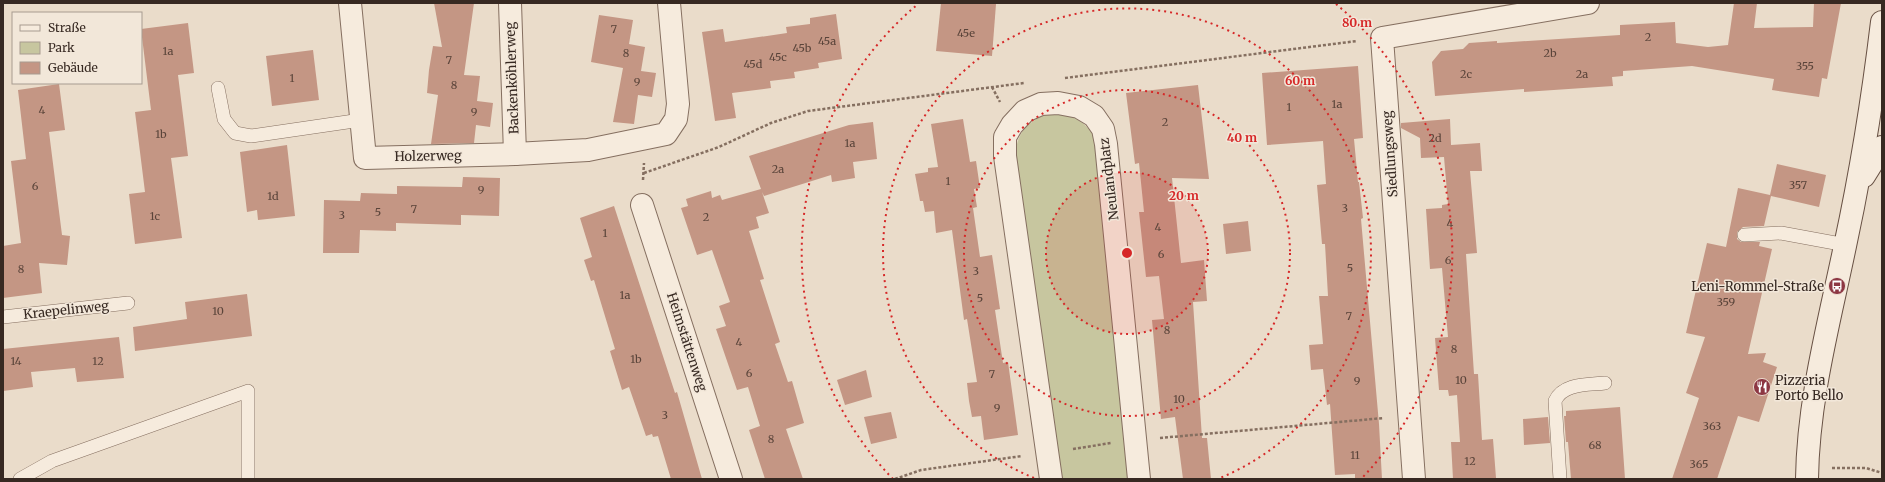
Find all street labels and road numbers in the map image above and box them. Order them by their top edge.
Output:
street label: Backenköhlerweg [502,21,522,134]
street label: Siedlungsweg [1378,110,1402,198]
street label: Neulandplatz [1095,137,1123,221]
street label: Holzerweg [394,147,462,165]
street label: Heimstättenweg [663,290,711,394]
street label: Kraepelinweg [22,297,110,323]

